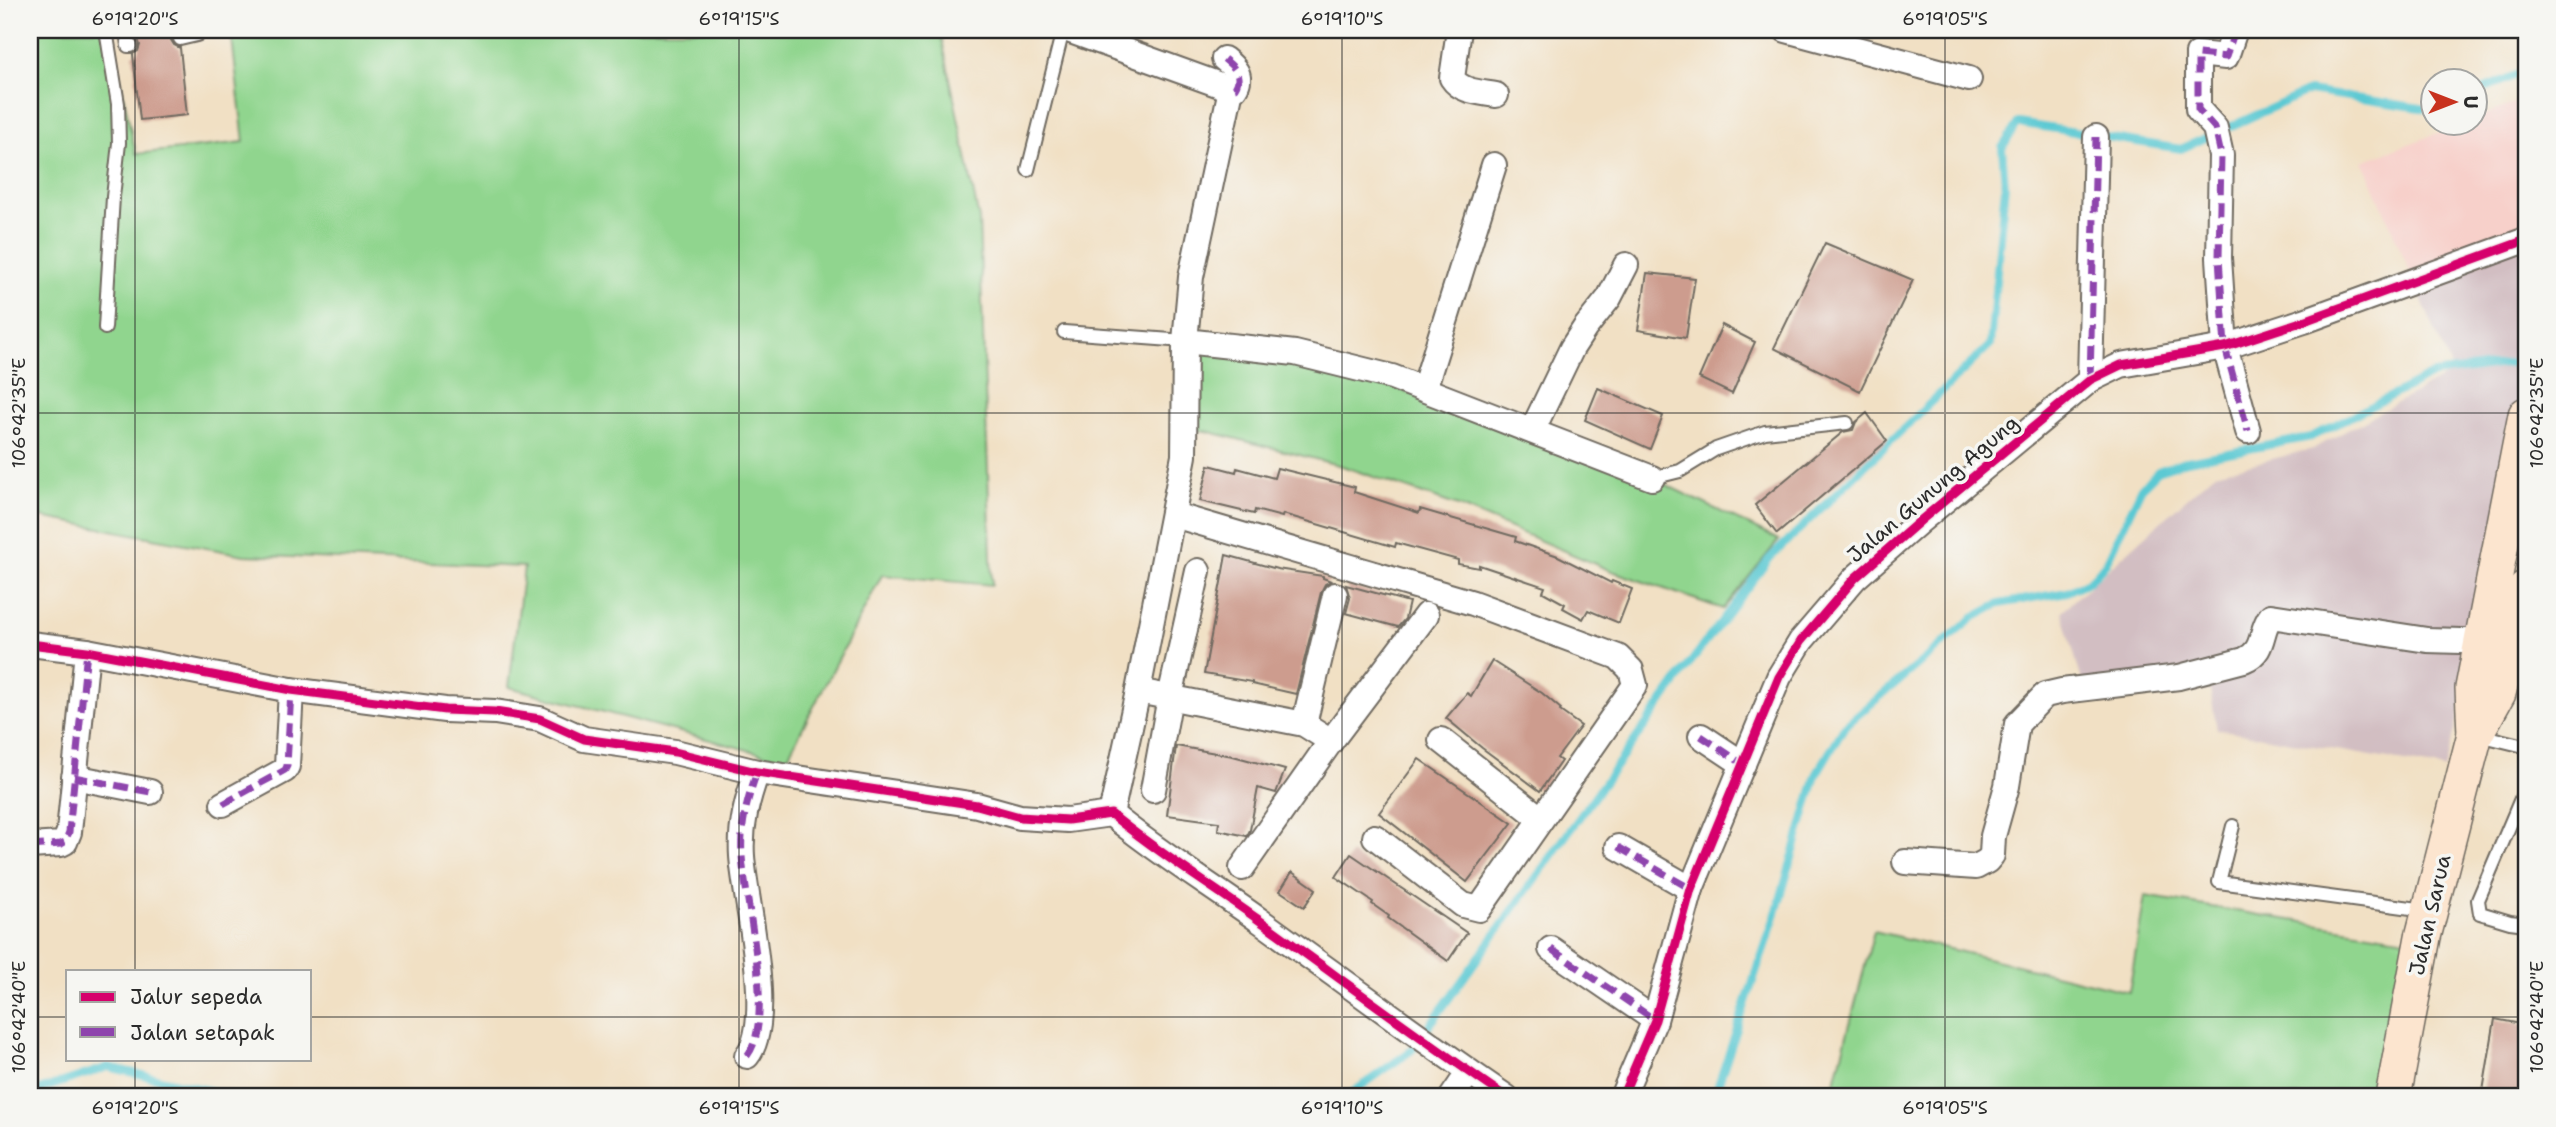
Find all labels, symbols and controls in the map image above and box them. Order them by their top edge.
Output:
text: 6°19'20"S [91,7,179,31]
text: 6°19'15"S [698,7,780,31]
text: 6°19'10"S [1301,7,1383,31]
text: 6°19'05"S [1902,7,1988,31]
north arrow [2420,66,2490,136]
text: U [2458,96,2483,109]
text: 106°42'35"E [7,358,31,468]
text: 106°42'35"E [2525,358,2549,468]
street label: Jalan Gunung Agung [1841,409,2025,569]
street label: Jalan Sarua [2403,852,2457,978]
text: 106°42'40"E [7,961,31,1073]
text: 106°42'40"E [2525,961,2549,1073]
legend [66,970,312,1060]
text: Jalur sepeda [130,983,262,1011]
text: Jalan setapak [130,1019,275,1047]
text: 6°19'20"S [91,1096,179,1120]
text: 6°19'15"S [698,1096,780,1120]
text: 6°19'10"S [1301,1096,1383,1120]
text: 6°19'05"S [1902,1096,1988,1120]

